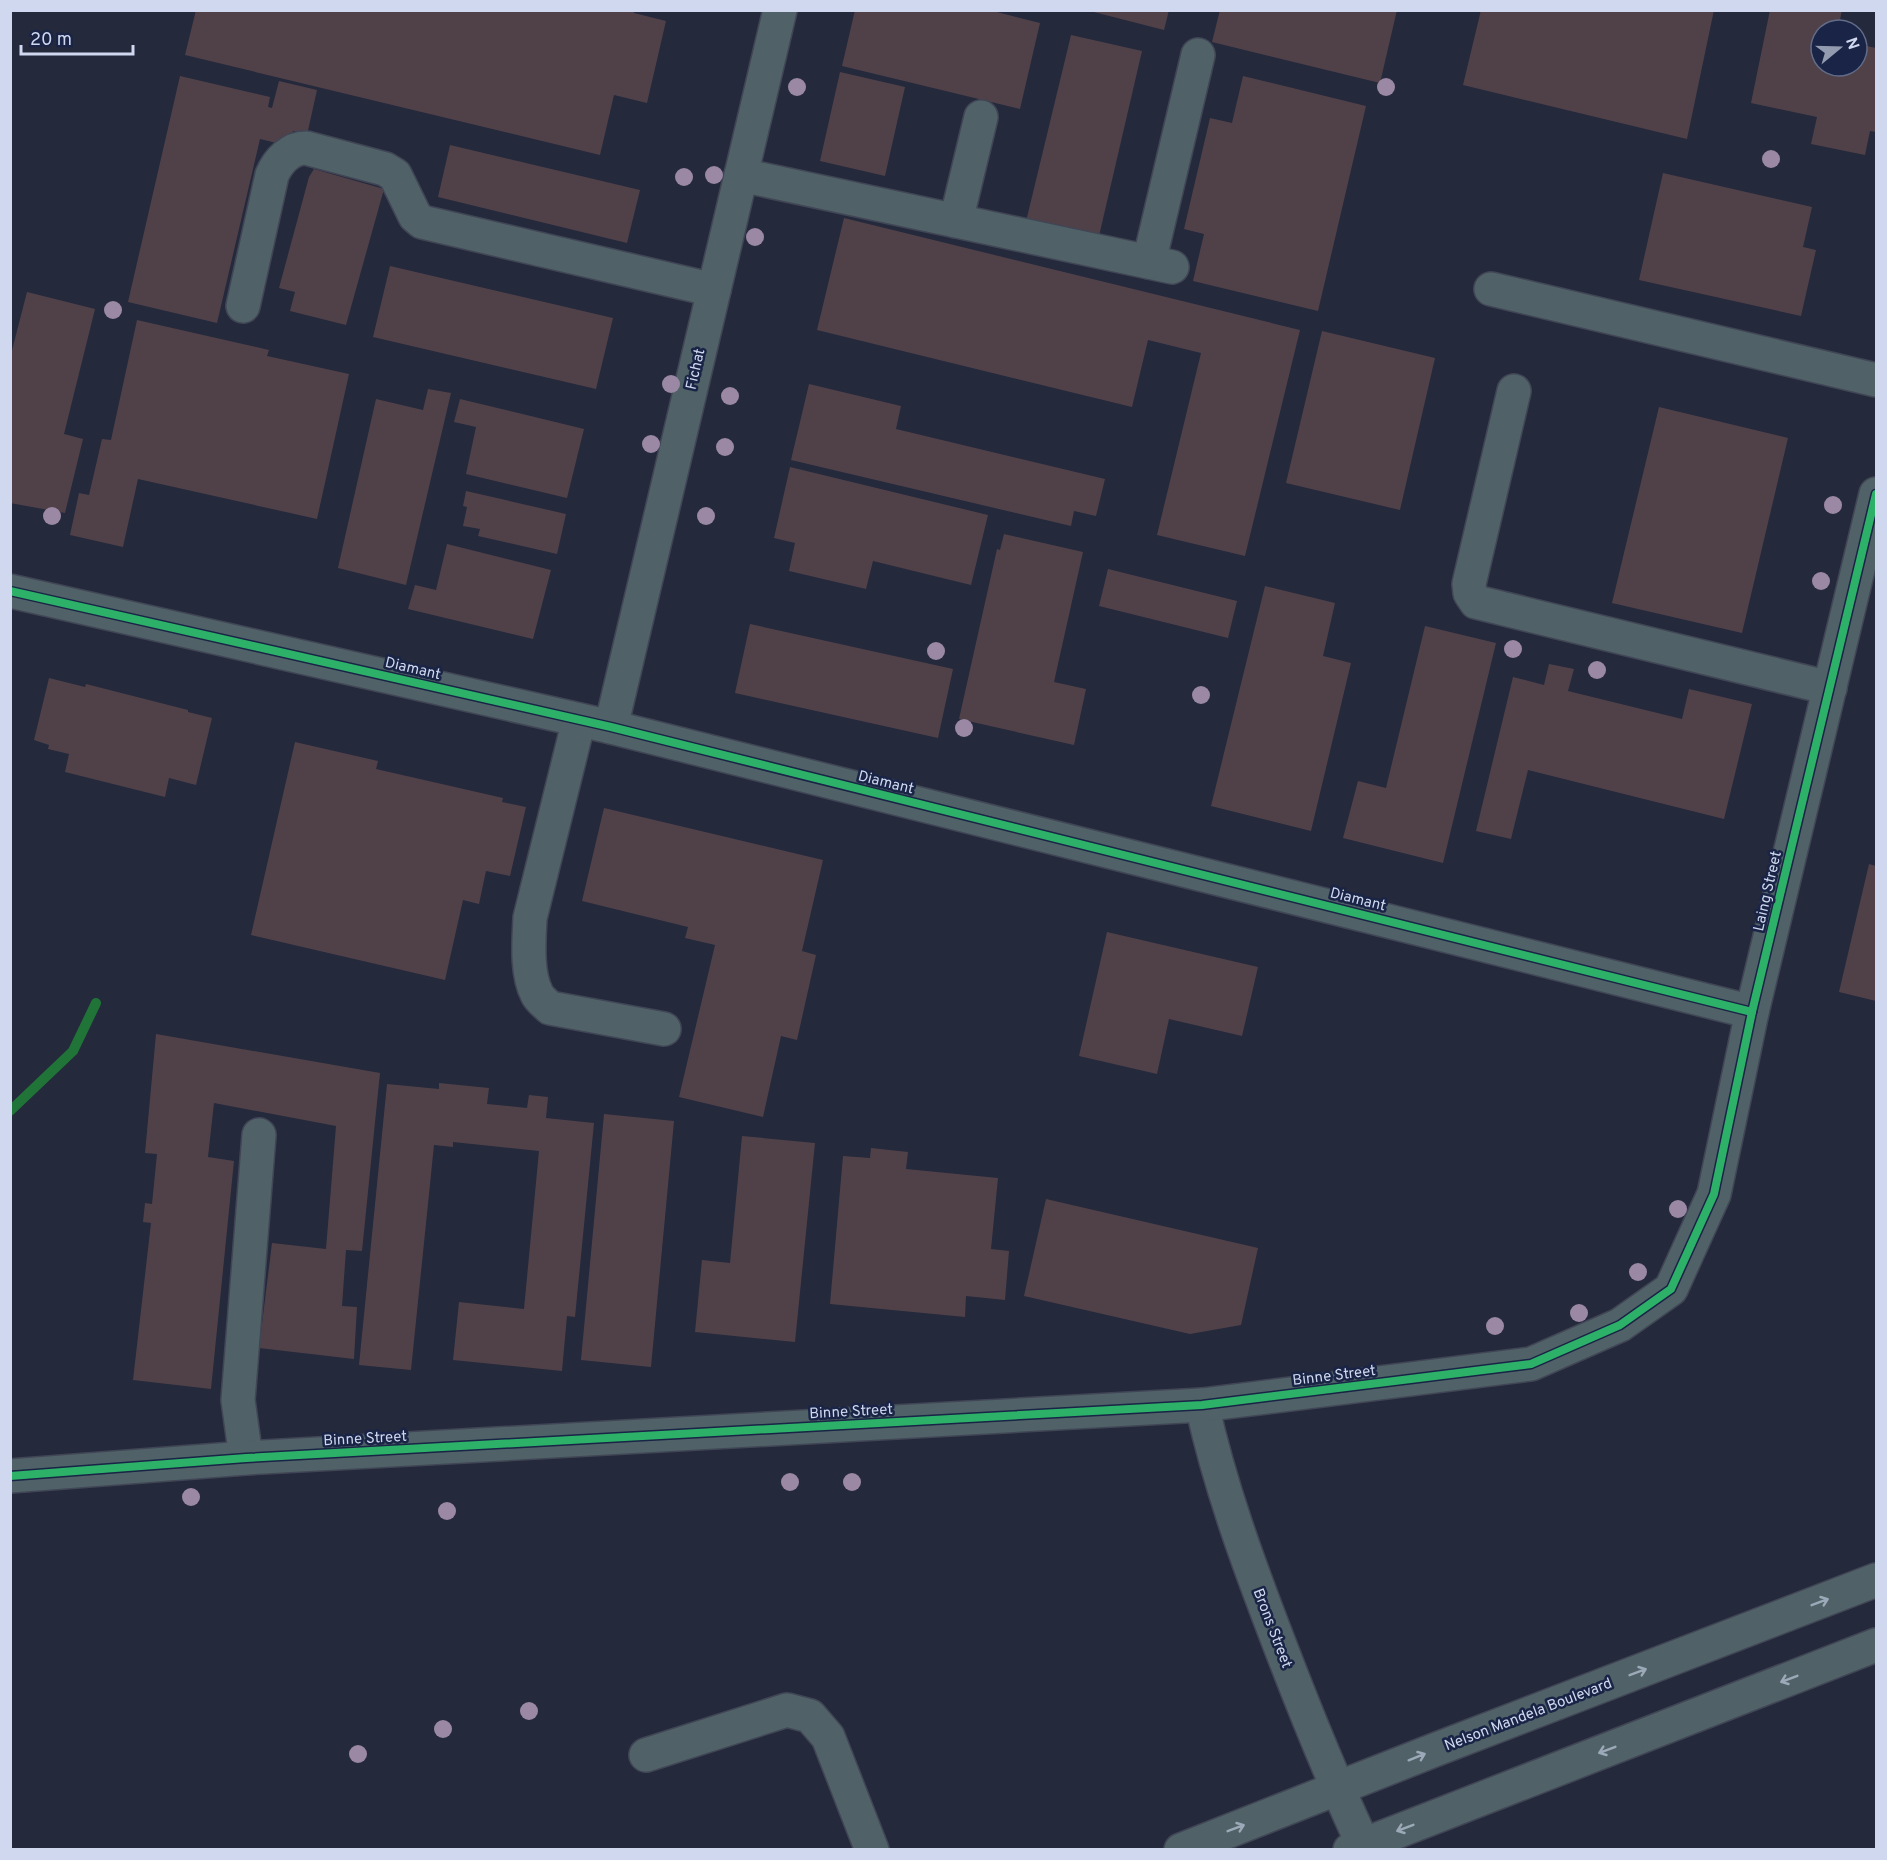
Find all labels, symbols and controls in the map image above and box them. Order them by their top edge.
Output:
scale bar [21,18,134,56]
north arrow [1809,18,1869,78]
text: 20 m [30,29,72,52]
text: N [1840,35,1863,52]
street label: Fichat [683,347,710,392]
street label: Diamant [383,654,443,685]
street label: Diamant [856,767,916,800]
street label: Laing Street [1750,849,1787,933]
street label: Diamant [1328,884,1388,917]
street label: Binne Street [1291,1362,1377,1391]
street label: Binne Street [809,1401,893,1424]
street label: Binne Street [323,1428,407,1451]
street label: Brons Street [1248,1586,1296,1671]
one-way arrow [1810,1595,1829,1606]
one-way arrow [1628,1665,1647,1676]
street label: Nelson Mandela Boulevard [1442,1675,1615,1756]
one-way arrow [1780,1675,1798,1686]
one-way arrow [1598,1745,1617,1756]
one-way arrow [1407,1751,1426,1762]
one-way arrow [1226,1822,1244,1833]
one-way arrow [1397,1823,1415,1834]

